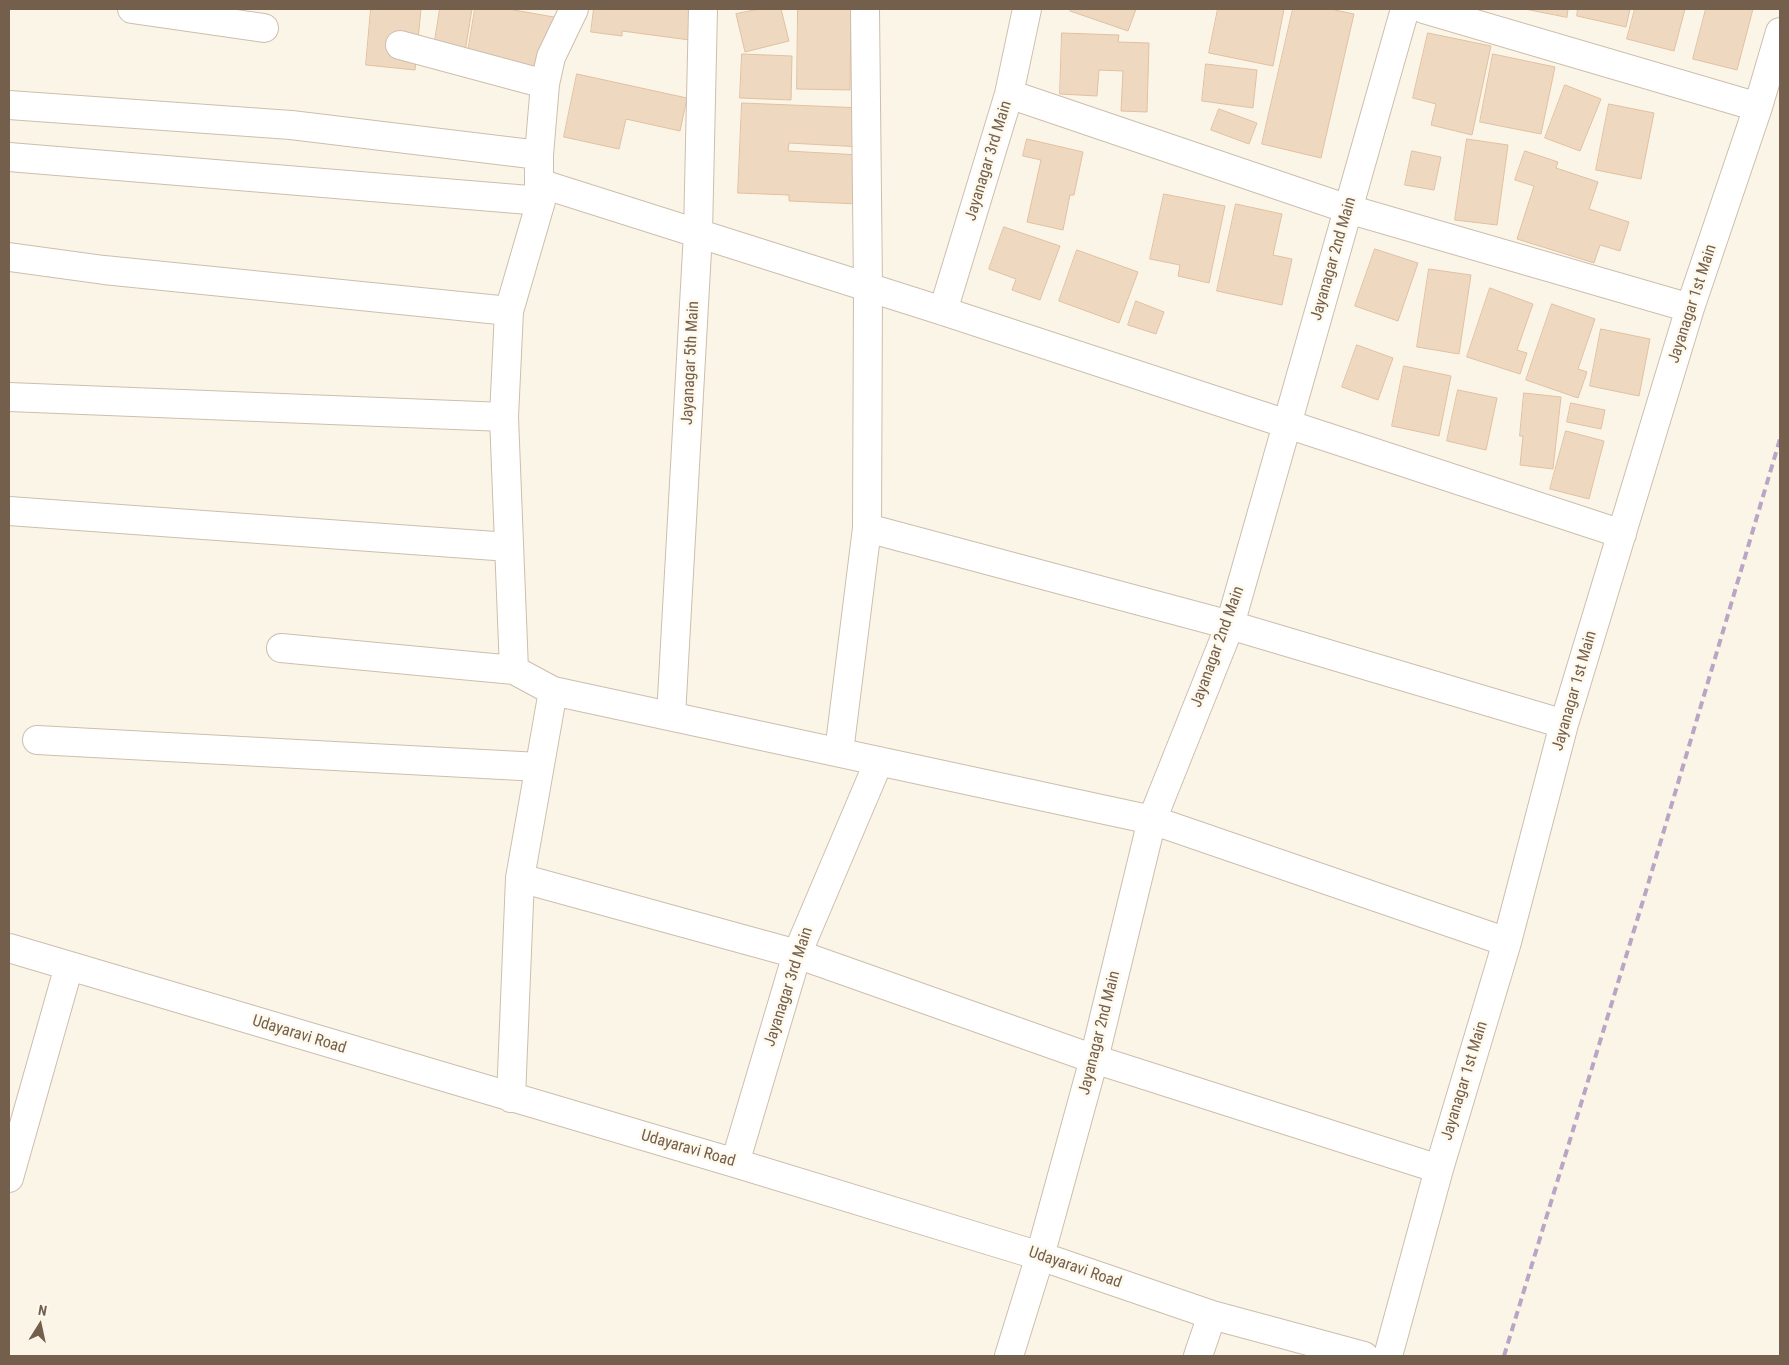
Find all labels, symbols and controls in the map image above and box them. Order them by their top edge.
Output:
street label: Jayanagar 3rd Main [962,99,1016,223]
street label: Jayanagar 2nd Main [1307,195,1361,323]
street label: Jayanagar 1st Main [1665,242,1721,366]
street label: Jayanagar 5th Main [678,300,704,426]
street label: Jayanagar 2nd Main [1187,584,1249,710]
street label: Jayanagar 1st Main [1549,629,1601,753]
street label: Jayanagar 3rd Main [761,925,817,1049]
street label: Jayanagar 2nd Main [1075,969,1125,1097]
street label: Udayaravi Road [250,1012,348,1058]
street label: Jayanagar 1st Main [1438,1019,1492,1143]
street label: Udayaravi Road [639,1126,737,1172]
street label: Udayaravi Road [1026,1243,1124,1293]
north arrow [15,1300,65,1350]
text: N [37,1302,48,1319]

